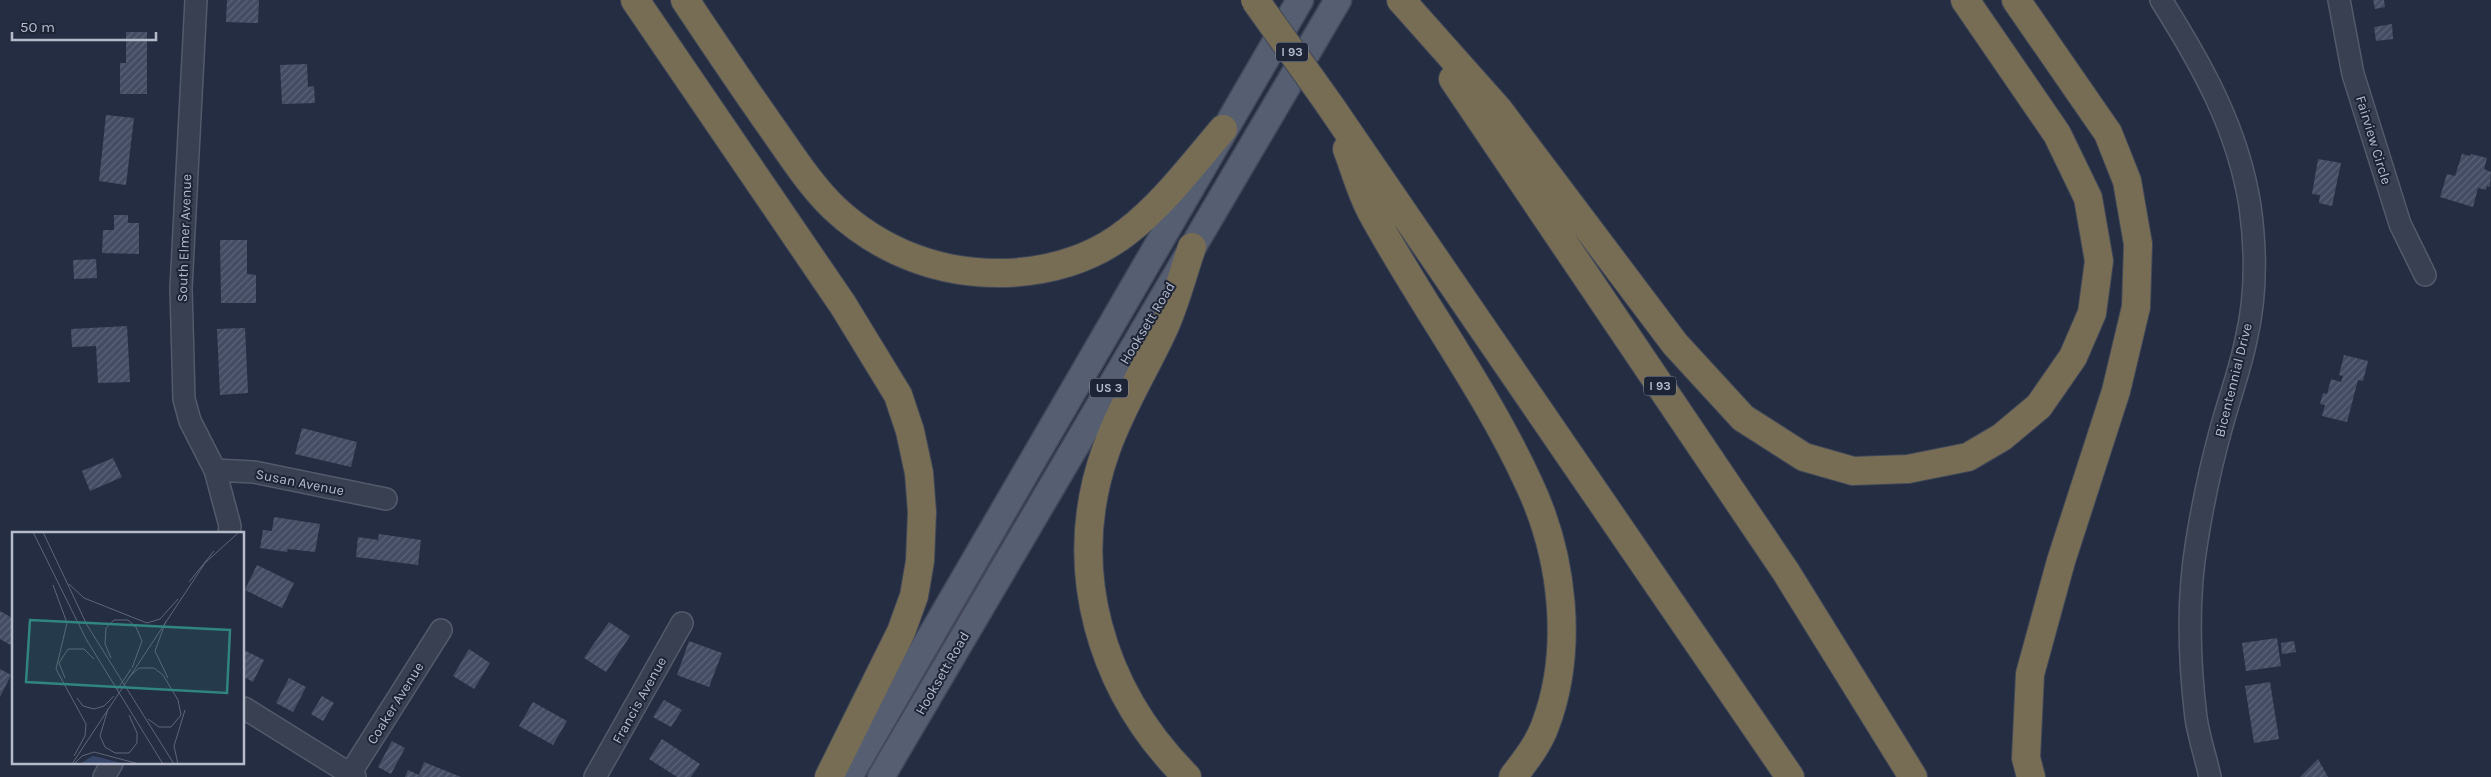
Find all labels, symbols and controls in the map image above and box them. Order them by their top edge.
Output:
scale bar [12,10,156,42]
text: 50 m [20,18,55,36]
road number: I 93 [1276,42,1308,62]
street label: Fairview Circle [2352,94,2395,187]
street label: South Elmer Avenue [174,174,195,302]
street label: Hooksett Road [1116,279,1179,368]
street label: Bicentennial Drive [2211,321,2256,439]
road number: I 93 [1644,376,1676,396]
road number: US 3 [1090,378,1128,398]
street label: Susan Avenue [254,466,346,499]
inset map [12,532,245,764]
street label: Hooksett Road [912,629,973,718]
street label: Francis Avenue [609,654,670,747]
street label: Coaker Avenue [363,659,427,747]

